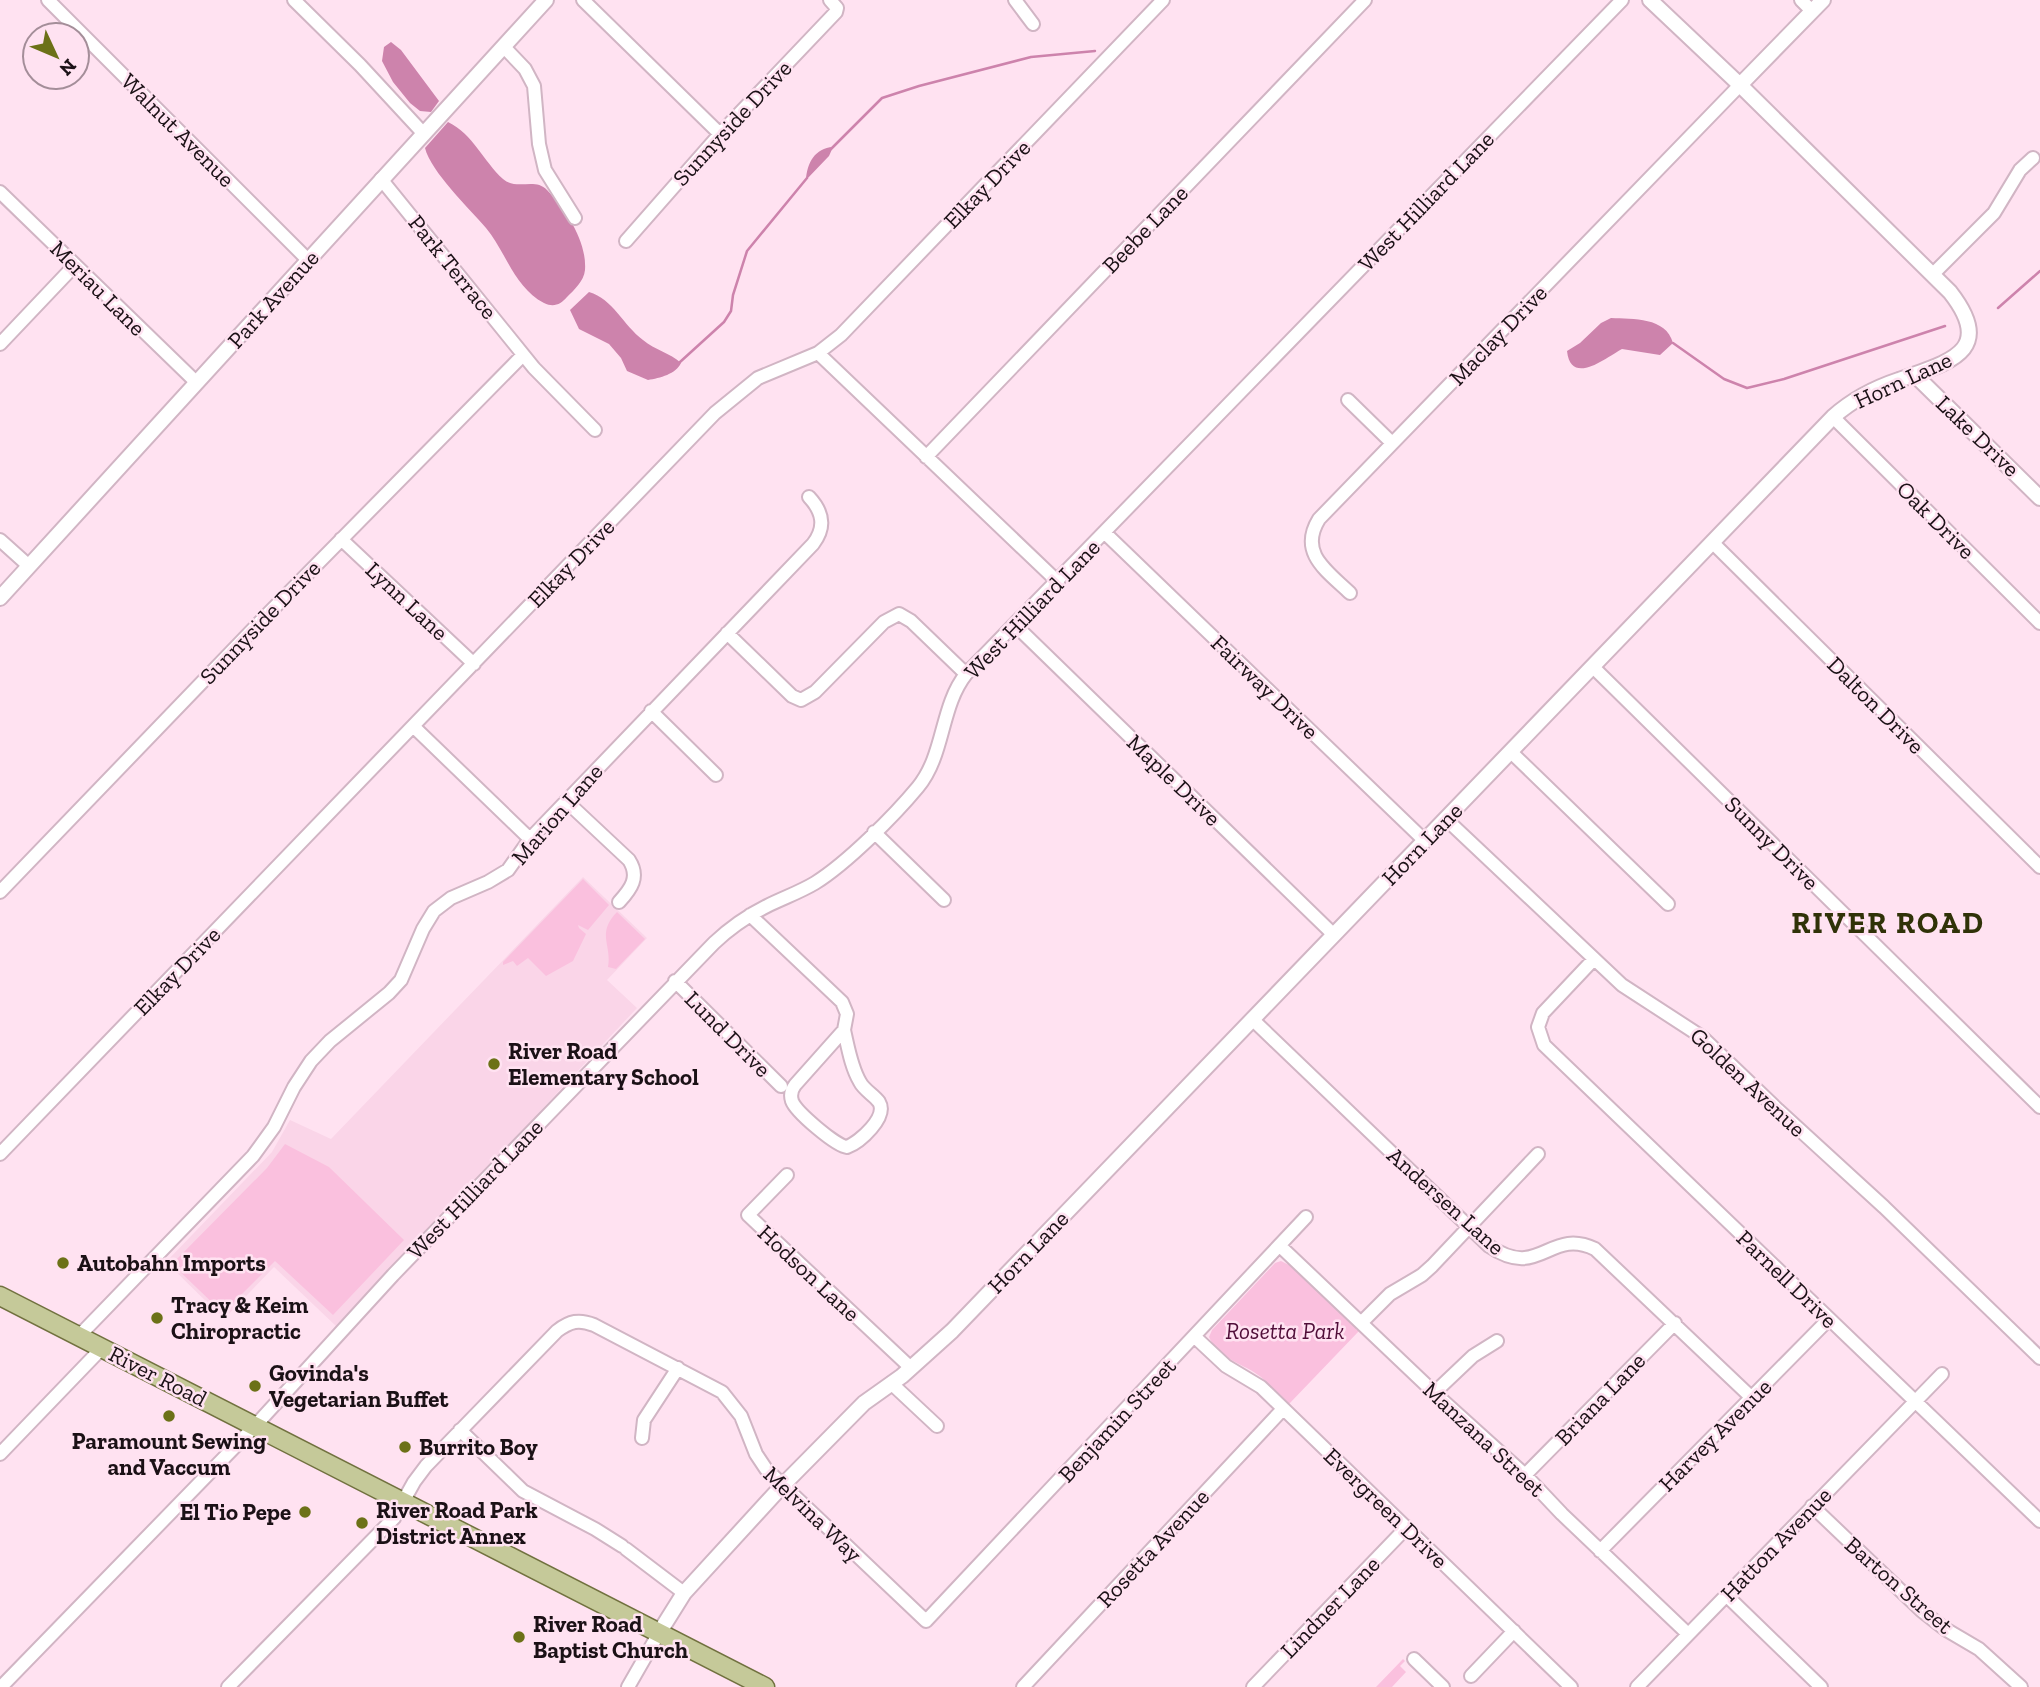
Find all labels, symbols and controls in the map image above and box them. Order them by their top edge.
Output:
north arrow [21,21,91,91]
text: N [55,54,81,81]
street label: Sunnyside Drive [667,54,797,192]
street label: Walnut Avenue [115,67,241,193]
street label: West Hilliard Lane [1352,125,1500,277]
street label: Elkay Drive [938,134,1036,234]
street label: Beebe Lane [1096,179,1194,279]
street label: Park Terrace [402,209,504,325]
street label: Meriau Lane [44,234,152,342]
street label: Park Avenue [221,244,325,354]
street label: Maclay Drive [1443,279,1553,391]
street label: Horn Lane [1850,345,1956,415]
street label: Lake Drive [1930,389,2026,483]
street label: Oak Drive [1891,475,1981,565]
street label: Elkay Drive [522,513,620,613]
street label: West Hilliard Lane [958,533,1106,685]
street label: Sunnyside Drive [194,554,326,690]
street label: Lynn Lane [360,556,454,646]
street label: Fairway Drive [1205,629,1325,745]
street label: Dalton Drive [1821,650,1931,760]
street label: Maple Drive [1121,728,1227,832]
street label: Marion Lane [505,758,609,870]
street label: Sunny Drive [1719,790,1825,896]
street label: Horn Lane [1376,797,1468,891]
district label: RIVER ROAD [1791,905,1985,941]
street label: Elkay Drive [128,921,226,1021]
street label: Lund Drive [679,985,777,1083]
street label: Golden Avenue [1684,1021,1812,1143]
place label: River Road Elementary School [508,1037,699,1091]
marker: River Road Elementary School [486,1056,502,1072]
street label: West Hilliard Lane [401,1113,549,1265]
street label: Andersen Lane [1382,1141,1510,1261]
street label: Horn Lane [982,1205,1074,1299]
street label: Hodson Lane [752,1219,866,1327]
street label: Parnell Drive [1731,1224,1843,1334]
place label: Autobahn Imports [77,1249,266,1277]
marker: Autobahn Imports [55,1255,71,1271]
place label: Tracy & Keim Chiropractic [171,1291,308,1345]
marker: Tracy & Keim Chiropractic [149,1310,165,1326]
park label: Rosetta Park [1226,1317,1344,1345]
street label: River Road [104,1339,212,1413]
street label: Briana Lane [1549,1347,1651,1451]
street label: Benjamin Street [1052,1352,1182,1488]
place label: Govinda's Vegetarian Buffet [269,1359,449,1413]
street label: Harvey Avenue [1653,1373,1777,1497]
street label: Manzana Street [1417,1375,1551,1503]
marker: Govinda's Vegetarian Buffet [247,1378,263,1394]
marker: Paramount Sewing and Vaccum [161,1408,177,1424]
place label: Paramount Sewing and Vaccum [72,1427,266,1481]
place label: Burrito Boy [419,1433,538,1461]
marker: Burrito Boy [397,1439,413,1455]
street label: Evergreen Drive [1318,1442,1454,1574]
street label: Melvina Way [758,1460,868,1568]
street label: Hatton Avenue [1715,1481,1837,1607]
street label: Rosetta Avenue [1091,1483,1215,1613]
place label: River Road Park District Annex [376,1496,538,1550]
place label: El Tio Pepe [180,1498,291,1526]
marker: El Tio Pepe [297,1504,313,1520]
marker: River Road Park District Annex [354,1515,370,1531]
street label: Barton Street [1839,1530,1959,1640]
street label: Lindner Lane [1274,1550,1386,1664]
place label: River Road Baptist Church [533,1610,689,1664]
marker: River Road Baptist Church [511,1629,527,1645]

